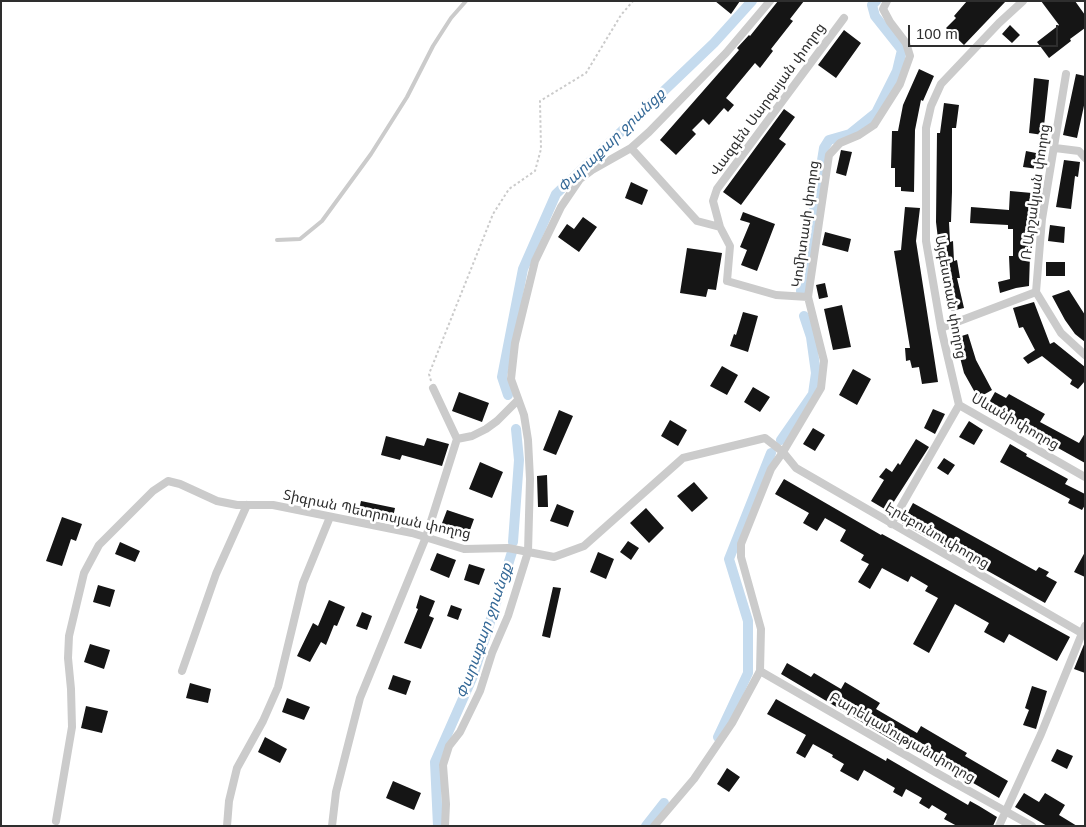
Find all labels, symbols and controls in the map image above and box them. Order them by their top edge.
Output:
scale bar [911,15,1061,47]
street label: Վազգեն Սարգսյան փողոց [707,20,829,180]
text: 100 m [916,25,958,42]
water label: Փարաքար ջրանցք [555,85,669,197]
street label: Ռ.Արշակյան փողոց [1018,123,1054,261]
street label: Կոմիտասի փողոց [789,159,823,289]
street label: Այգեստան փողոց [931,234,969,360]
street label: Սևանի փողոց [968,390,1062,454]
street label: Տիգրան Պետրոսյան փողոց [282,487,472,543]
street label: Էրեբունու փողոց [882,499,992,573]
water label: Փարաքար ջրանցք [453,561,517,701]
street label: Բարեկամության փողոց [826,689,978,787]

